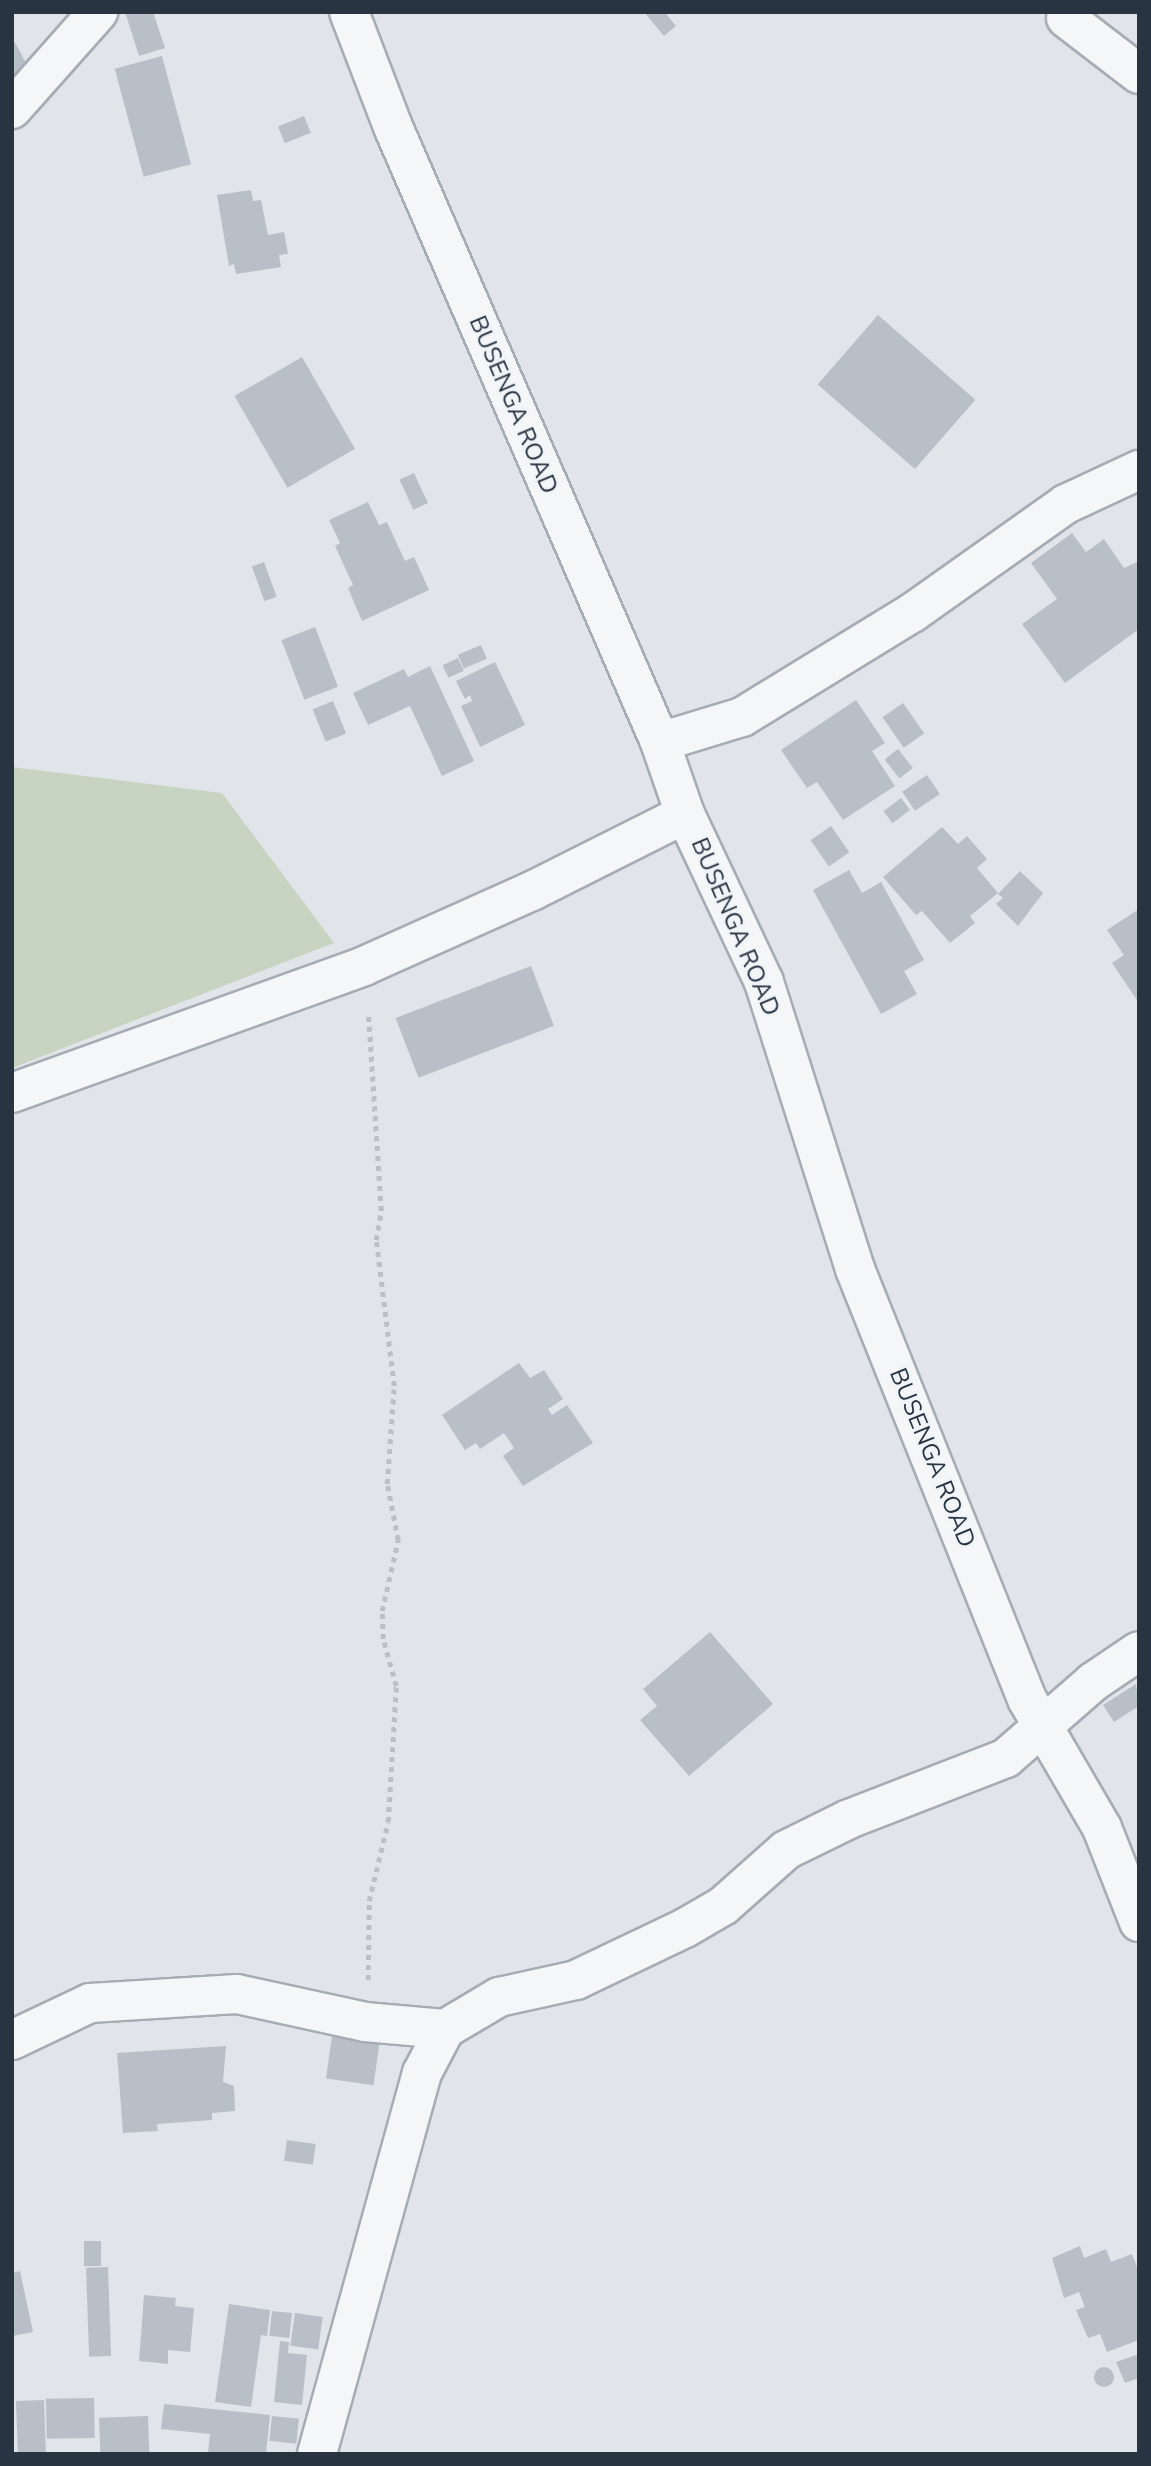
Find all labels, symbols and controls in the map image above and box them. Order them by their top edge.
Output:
street label: BUSENGA ROAD [462,312,564,498]
street label: BUSENGA ROAD [684,834,786,1020]
street label: BUSENGA ROAD [883,1364,981,1552]

